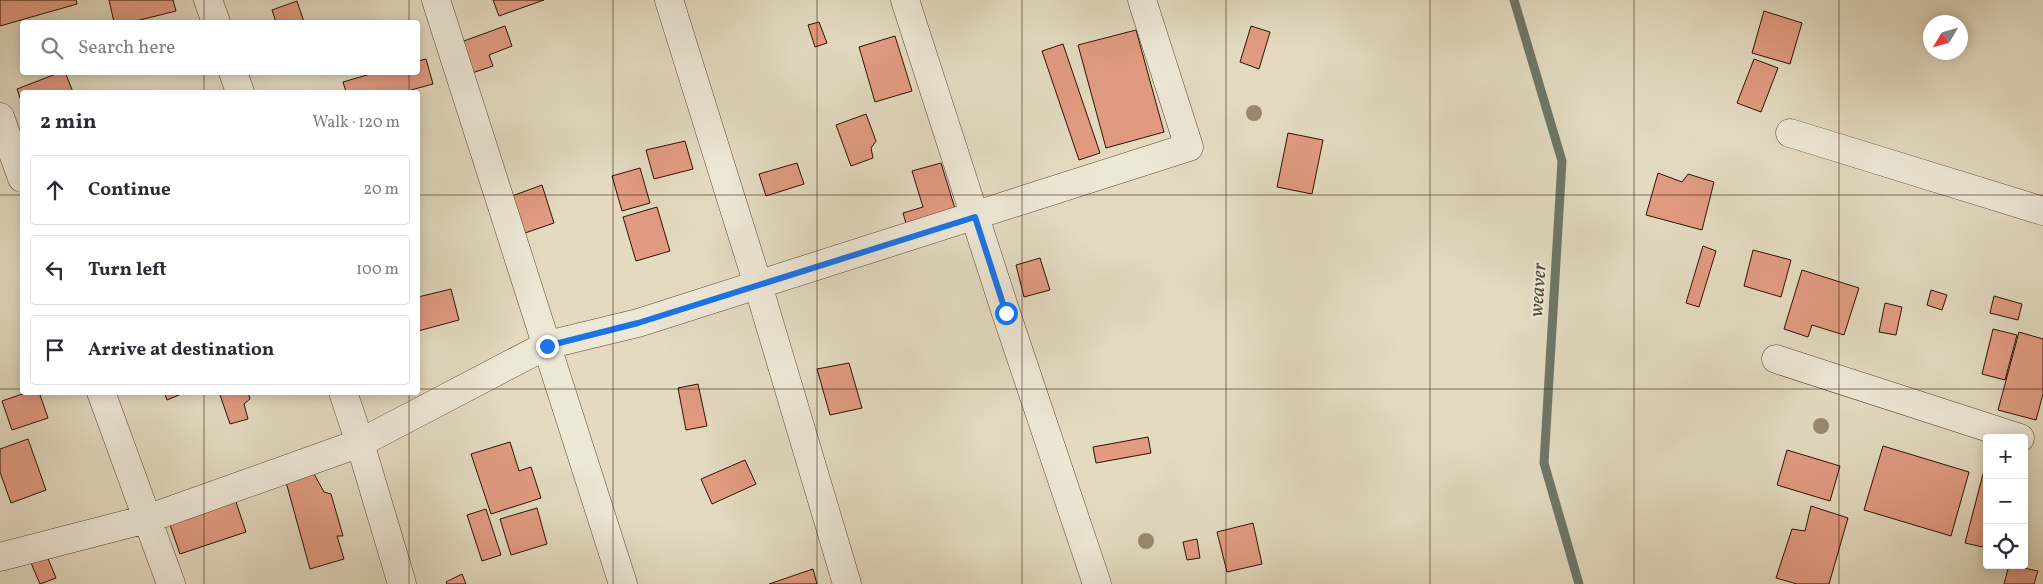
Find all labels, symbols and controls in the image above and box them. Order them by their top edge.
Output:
north arrow [1923,15,1968,60]
search box [20,20,420,75]
icon: search [38,34,66,62]
text: Search here [78,35,175,61]
text: 2 min [40,108,97,137]
text: Walk · 120 m [312,112,400,134]
icon: ahead [41,176,69,204]
text: Continue [88,177,171,203]
text: 20 m [364,179,399,201]
icon: left [41,256,69,284]
text: Turn left [88,257,167,283]
text: 100 m [356,259,399,281]
water label: weaver [1523,262,1555,318]
route start [995,302,1018,325]
route end [536,335,559,358]
icon: arrive [41,336,69,364]
text: Arrive at destination [88,337,274,363]
map controls [1983,434,2028,569]
button: + [1983,434,2028,479]
button: − [1983,479,2028,524]
button: locate [1983,524,2028,569]

